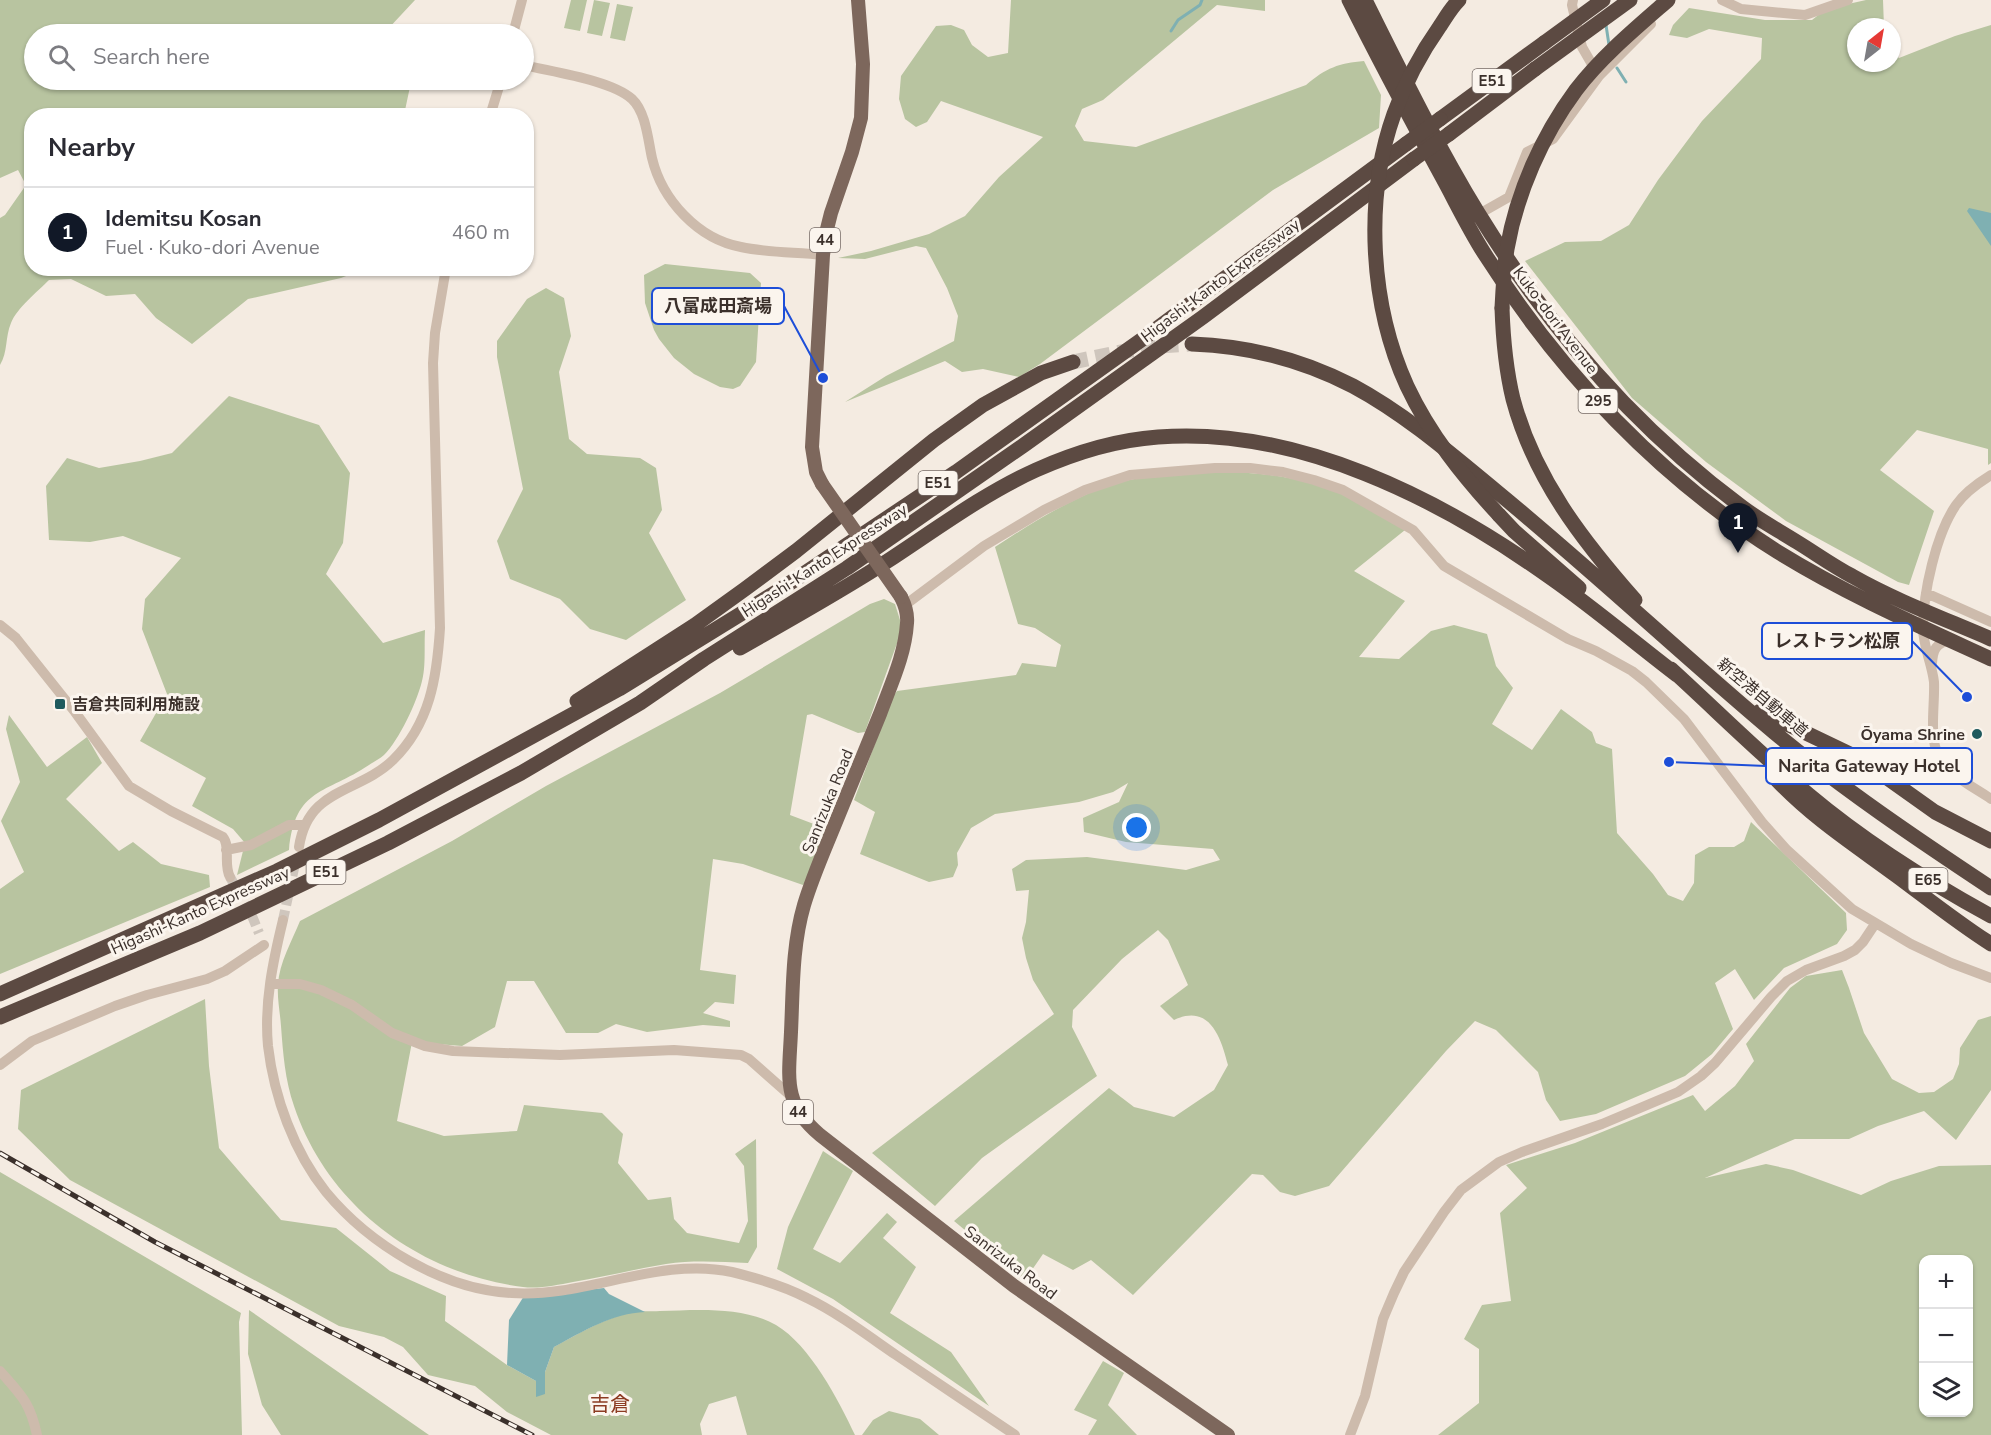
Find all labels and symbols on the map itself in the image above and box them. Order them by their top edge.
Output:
north arrow [1847,18,1901,72]
road number: E51 [1472,69,1512,93]
street label: Higashi-Kanto Expressway [1137,213,1305,348]
road number: 44 [810,228,840,252]
street label: Kuko-dori Avenue [1508,262,1603,379]
callout: 八富成田斎場 [652,288,784,324]
text: 八富成田斎場 [664,294,772,318]
road number: 295 [1578,389,1618,413]
road number: E51 [918,471,958,495]
street label: Higashi-Kanto Expressway [737,499,912,623]
pin: 1 [1718,504,1758,553]
callout: レストラン松原 [1762,623,1912,659]
text: レストラン松原 [1774,629,1900,653]
street label: 新空港自動車道 [1712,653,1812,742]
place label: 吉倉共同利用施設 [72,694,200,716]
marker: 吉倉共同利用施設 [53,697,67,711]
place label: Ōyama Shrine [1860,724,1965,746]
marker: Ōyama Shrine [1970,727,1984,741]
street label: Sanrizuka Road [797,746,859,857]
callout: Narita Gateway Hotel [1766,748,1972,784]
text: Narita Gateway Hotel [1778,754,1960,778]
your location [1122,813,1151,842]
road number: E51 [306,860,346,884]
street label: Higashi-Kanto Expressway [108,861,294,960]
road number: E65 [1908,868,1948,892]
road number: 44 [783,1100,813,1124]
street label: Sanrizuka Road [959,1221,1061,1305]
district label: 吉倉 [590,1391,630,1418]

